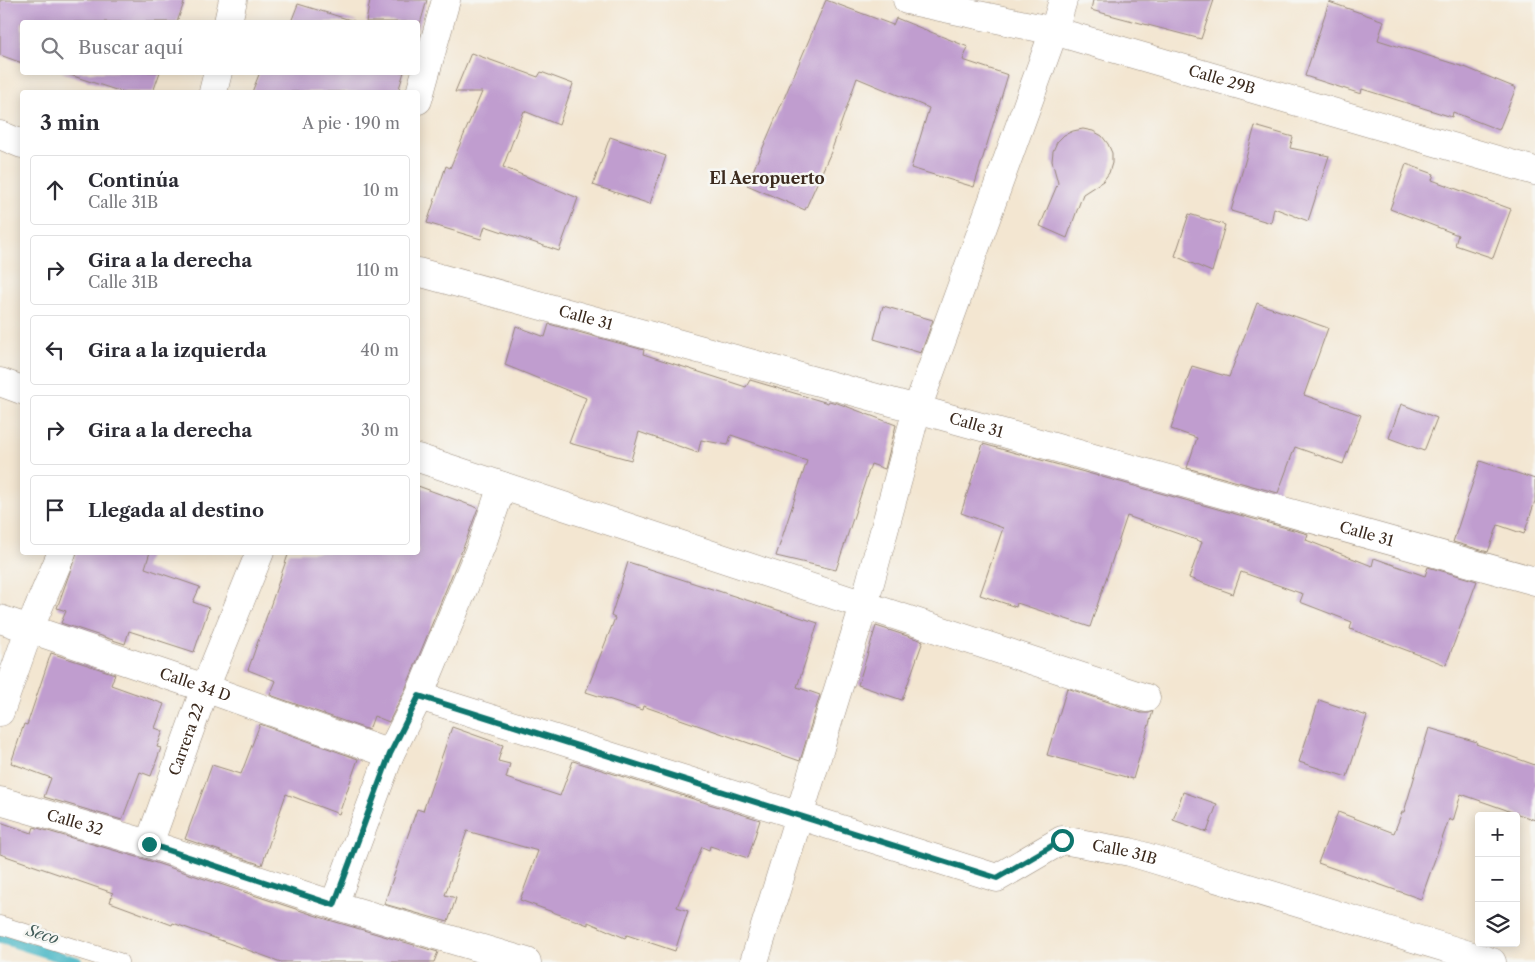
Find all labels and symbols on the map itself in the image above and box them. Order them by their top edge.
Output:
street label: Calle 29B [1186,61,1258,98]
district label: El Aeropuerto [709,168,825,188]
street label: Calle 31 [557,301,616,334]
street label: Calle 31 [947,408,1006,442]
street label: Calle 31 [1337,517,1396,550]
street label: Calle 34 D [157,663,233,705]
street label: Carrera 22 [164,701,208,778]
street label: Calle 32 [45,805,105,839]
route start [1051,829,1074,852]
route end [138,833,161,856]
street label: Calle 31B [1091,836,1159,869]
water label: Seco [24,919,62,948]

